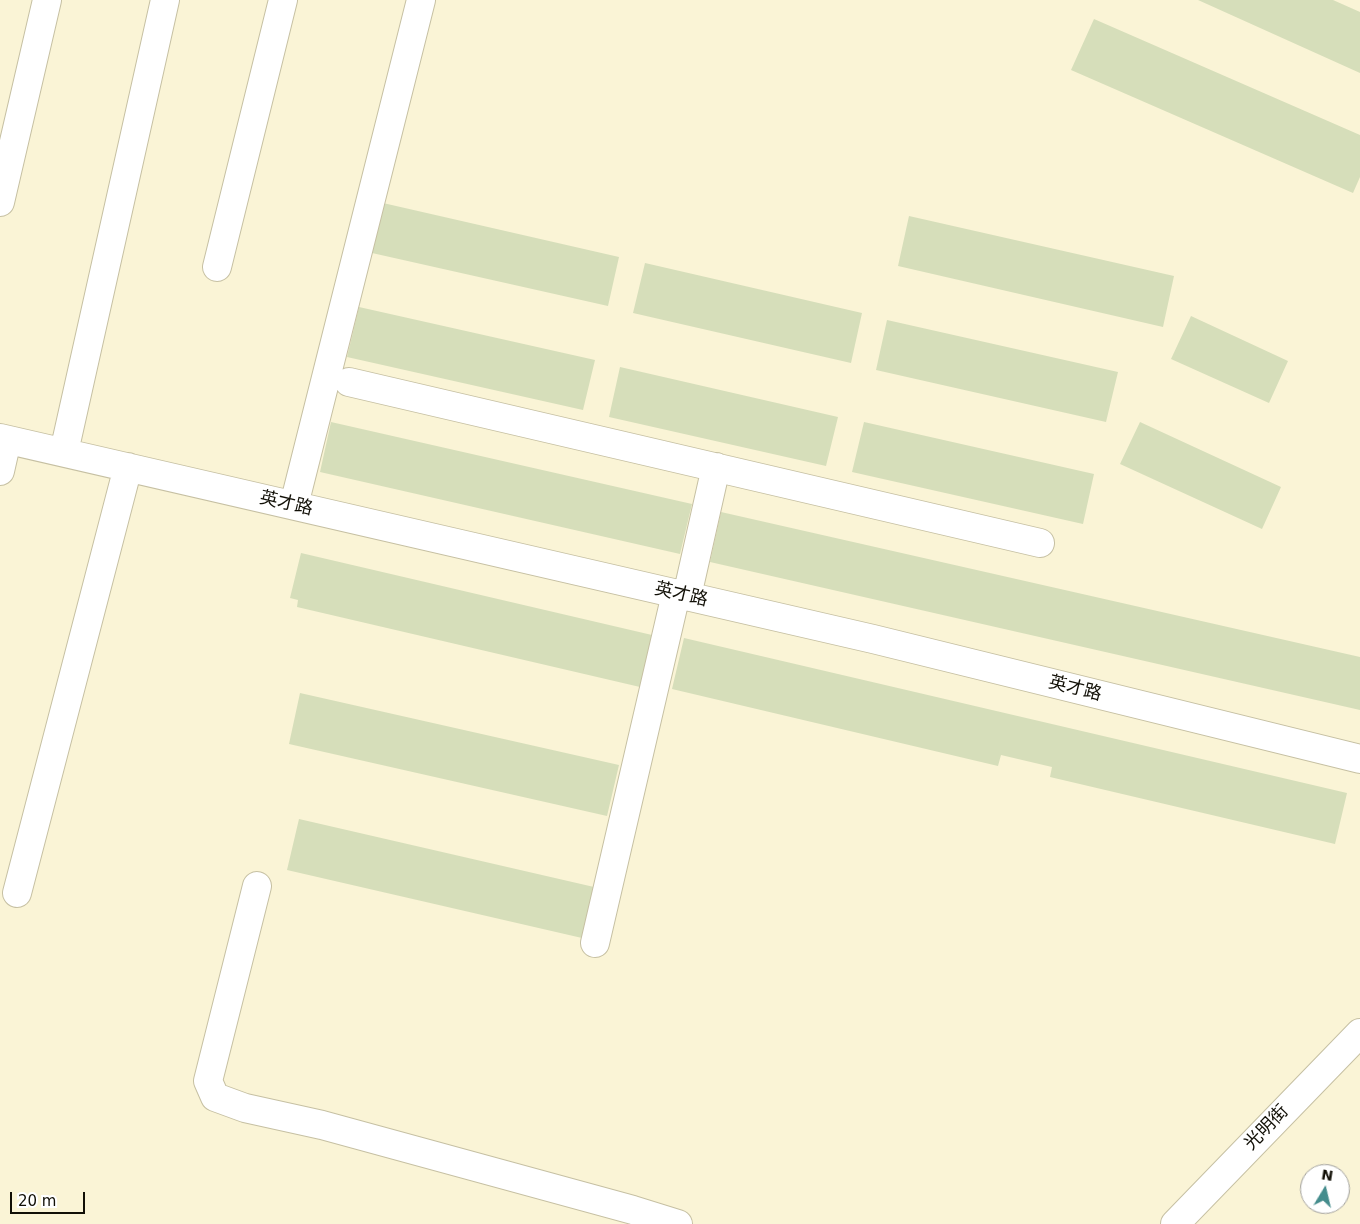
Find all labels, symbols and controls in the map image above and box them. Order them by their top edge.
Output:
street label: 英才路 [257,487,315,521]
street label: 英才路 [652,578,710,612]
street label: 英才路 [1046,672,1104,706]
street label: 光明街 [1240,1101,1294,1155]
north arrow [1300,1164,1350,1214]
text: N [1320,1166,1334,1184]
scale bar [12,1182,88,1214]
text: 20 m [18,1192,56,1210]

